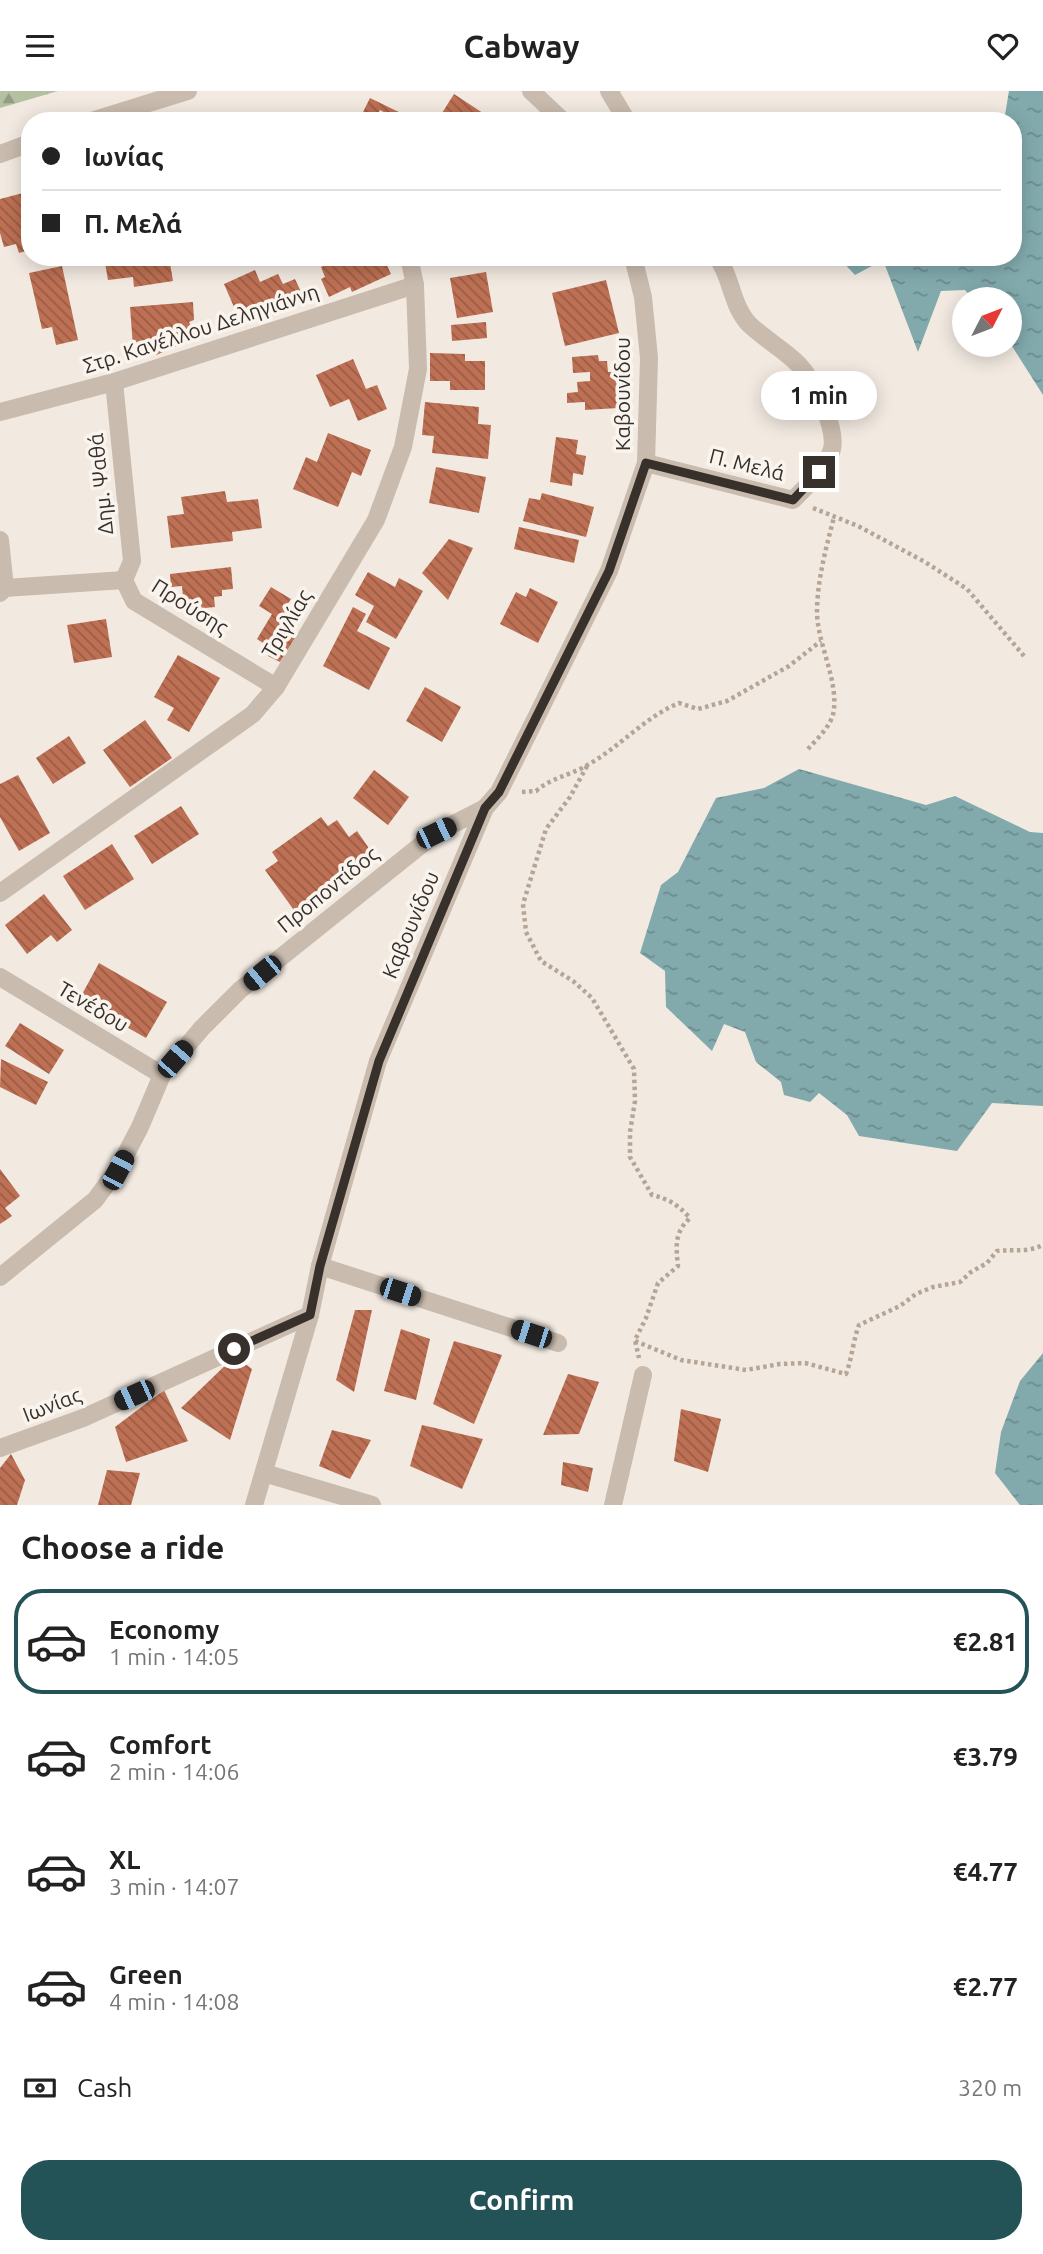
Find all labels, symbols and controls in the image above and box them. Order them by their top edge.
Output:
icon: menu [21,27,59,65]
icon: heart [984,27,1022,65]
text: Cabway [464,28,579,64]
text: Ιωνίας [84,142,164,171]
text: Π. Μελά [84,209,182,238]
street label: Στρ. Κανέλλου Δεληγιάννη [80,279,322,378]
north arrow [952,287,1022,357]
map controls [952,287,1022,357]
street label: Καβουνίδου [610,337,634,451]
callout: 1 min [761,371,877,419]
text: 1 min [790,383,848,408]
street label: Δημ. Ψαθά [83,432,117,536]
street label: Π. Μελά [707,443,788,485]
route end [803,456,835,488]
street label: Προύσης [148,573,234,639]
street label: Τριγλίας [256,584,316,662]
car [413,814,460,852]
street label: Προποντίδος [272,841,383,937]
street label: Καβουνίδου [377,867,443,982]
car [240,952,285,994]
street label: Τενέδου [54,976,133,1036]
car [154,1036,197,1082]
car [99,1147,138,1193]
car [377,1276,424,1308]
car [508,1318,555,1350]
route start [218,1333,250,1365]
car [111,1377,158,1413]
street label: Ιωνίας [19,1382,85,1426]
text: Choose a ride [21,1529,224,1565]
icon: car [25,1610,88,1673]
text: Economy [109,1615,219,1644]
text: €2.81 [953,1627,1018,1656]
text: 1 min · 14:05 [109,1644,240,1669]
icon: car [25,1725,88,1788]
text: Comfort [109,1730,212,1759]
text: €3.79 [953,1742,1018,1771]
text: 2 min · 14:06 [109,1759,240,1784]
icon: car [25,1840,88,1903]
text: XL [109,1845,140,1874]
text: €4.77 [953,1857,1018,1886]
text: 3 min · 14:07 [109,1874,240,1899]
icon: car [25,1955,88,2018]
text: Green [109,1960,183,1989]
text: €2.77 [953,1972,1018,2001]
text: 4 min · 14:08 [109,1989,240,2014]
icon: cash [21,2069,59,2107]
text: Cash [77,2073,132,2102]
text: 320 m [958,2075,1022,2100]
button: Confirm [21,2160,1022,2240]

